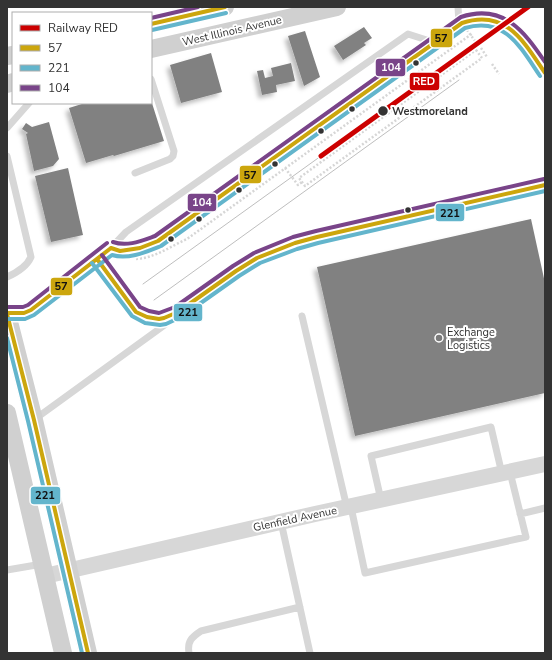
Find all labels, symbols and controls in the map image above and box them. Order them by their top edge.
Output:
legend [12,12,152,104]
street label: West Illinois Avenue [181,12,283,50]
text: Railway RED [48,20,118,36]
line badge: 57 [430,28,453,48]
text: 57 [434,31,448,46]
text: 57 [48,40,62,56]
line badge: 104 [375,58,406,77]
unlabelled marker [411,58,421,68]
text: 221 [48,60,70,76]
text: 104 [381,60,401,75]
line badge: RED [409,72,440,91]
text: RED [413,74,435,89]
text: 104 [48,80,70,96]
unlabelled marker [347,104,357,114]
marker: Westmoreland [376,104,390,118]
place label: Westmoreland [392,104,468,119]
unlabelled marker [316,126,326,136]
unlabelled marker [270,159,280,169]
line badge: 57 [239,165,262,184]
text: 57 [243,168,257,183]
unlabelled marker [234,185,244,195]
line badge: 104 [187,193,217,212]
text: 104 [192,195,212,210]
line badge: 221 [435,203,465,222]
unlabelled marker [403,205,413,215]
text: 221 [440,206,460,221]
unlabelled marker [194,214,204,224]
unlabelled marker [166,234,176,244]
line badge: 57 [50,277,73,296]
text: 57 [54,279,68,294]
line badge: 221 [173,303,203,322]
text: 221 [178,305,198,320]
place label: Exchange Logistics [447,325,495,353]
marker: Exchange Logistics [434,333,444,343]
line badge: 221 [30,486,61,505]
text: 221 [35,488,55,503]
street label: Glenfield Avenue [252,503,338,535]

